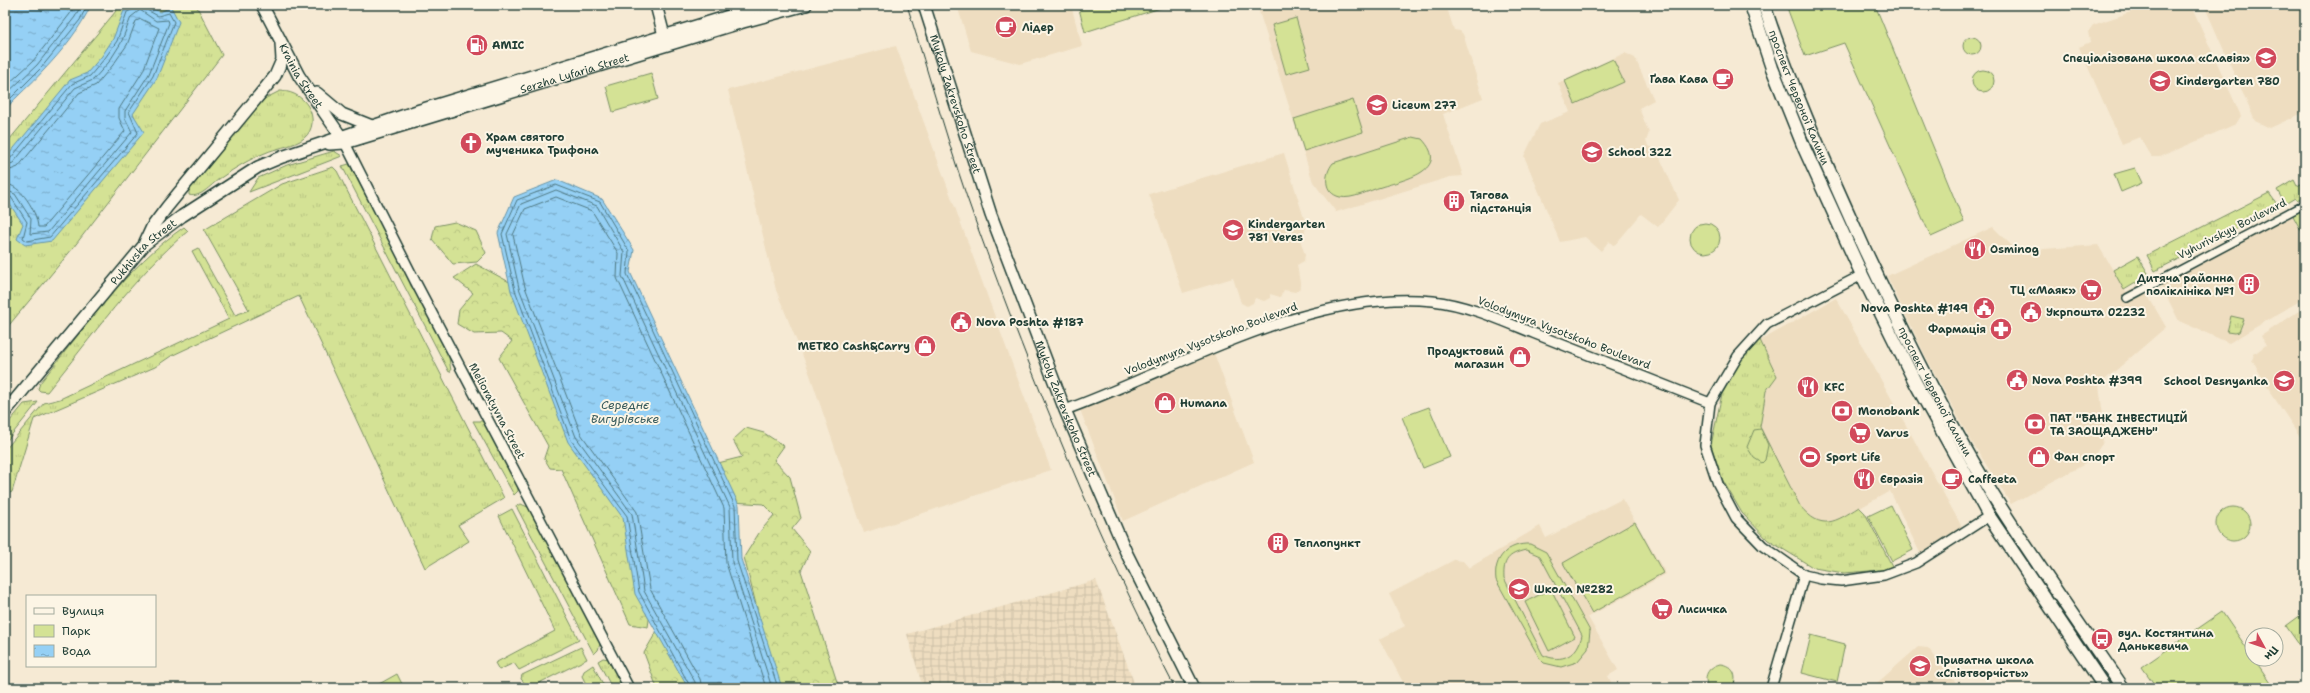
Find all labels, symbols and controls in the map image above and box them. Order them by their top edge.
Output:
cafe icon: Лідер [993,14,1019,40]
place label: Лідер [1022,20,1054,35]
street label: проспект Червоної Калини [1766,28,1833,167]
fuel station icon: AMIC [464,32,490,58]
street label: Mykoly Zakrevskoho Street [926,33,985,176]
place label: AMIC [492,38,525,53]
street label: Krainia Street [276,41,327,111]
school or university icon: Спеціалізована школа «Славія» [2253,45,2279,71]
street label: Serzha Lyfaria Street [518,50,631,97]
place label: Спеціалізована школа «Славія» [2063,51,2251,66]
cafe icon: Ґава Кава [1710,66,1736,92]
school or university icon: Kindergarten 780 [2147,68,2173,94]
place label: Ґава Кава [1650,72,1708,87]
place label: Kindergarten 780 [2176,74,2280,89]
school or university icon: Liceum 277 [1364,92,1390,118]
place label: Liceum 277 [1392,98,1457,113]
church icon: Храм святого мученика Трифона [458,130,484,156]
place label: Храм святого мученика Трифона [486,130,599,158]
school or university icon: School 322 [1579,139,1605,165]
place label: School 322 [1608,145,1672,160]
building icon: Тягова пiдстанцiя [1441,188,1467,214]
place label: Тягова пiдстанцiя [1470,188,1532,216]
street label: Vyhurivskyy Boulevard [2175,195,2289,263]
street label: Pukhivska Street [107,215,180,288]
school or university icon: Kindergarten 781 Veres [1220,217,1246,243]
place label: Kindergarten 781 Veres [1248,217,1326,245]
restaurant icon: Osminog [1962,236,1988,262]
place label: Osminog [1990,242,2039,257]
place label: Дитяча районна поліклініка №1 [2137,271,2234,299]
building icon: Дитяча районна поліклініка №1 [2236,271,2262,297]
supermarket icon: ТЦ «Маяк» [2078,277,2104,303]
place label: ТЦ «Маяк» [2010,283,2077,298]
street label: Volodymyra Vysotskoho Boulevard [1475,293,1653,373]
public building icon: Nova Poshta #149 [1971,295,1997,321]
street label: Volodymyra Vysotskoho Boulevard [1122,299,1300,379]
public building icon: Укрпошта 02232 [2018,299,2044,325]
place label: Nova Poshta #149 [1861,301,1968,316]
place label: Укрпошта 02232 [2046,305,2145,320]
public building icon: Nova Poshta #187 [948,309,974,335]
place label: Nova Poshta #187 [976,315,1084,330]
pharmacy icon: Фармація [1988,316,2014,342]
place label: Фармація [1928,322,1986,337]
street label: проспект Червоної Калини [1895,324,1976,459]
shop icon: METRO Cash&Carry [912,333,938,359]
place label: METRO Cash&Carry [798,339,910,354]
street label: Mykoly Zakrevskoho Street [1032,339,1100,479]
place label: Продуктовий магазин [1427,344,1504,372]
shop icon: Продуктовий магазин [1507,344,1533,370]
street label: Melioratyvna Street [465,360,529,462]
public building icon: Nova Poshta #399 [2004,367,2030,393]
school or university icon: School Desnyanka [2271,368,2297,394]
place label: Nova Poshta #399 [2032,373,2142,388]
restaurant icon: KFC [1795,374,1821,400]
place label: School Desnyanka [2164,374,2268,389]
place label: KFC [1824,380,1845,395]
shop icon: Humana [1152,390,1178,416]
place label: Humana [1180,396,1228,411]
water label: Середнє Вигурівське [591,397,659,427]
bank icon: Monobank [1829,398,1855,424]
place label: Monobank [1858,404,1920,419]
place label: ПАТ "БАНК ІНВЕСТИЦІЙ ТА ЗАОЩАДЖЕНЬ" [2050,410,2188,439]
bank icon: ПАТ "БАНК ІНВЕСТИЦІЙ ТА ЗАОЩАДЖЕНЬ" [2022,411,2048,437]
supermarket icon: Varus [1847,420,1873,446]
place label: Varus [1876,426,1909,441]
sports icon: Sport Life [1797,444,1823,470]
shop icon: Фан спорт [2026,444,2052,470]
place label: Sport Life [1826,450,1881,465]
place label: Фан спорт [2054,450,2115,465]
restaurant icon: Євразія [1851,466,1877,492]
cafe icon: Caffeeta [1939,466,1965,492]
place label: Євразія [1880,472,1924,487]
place label: Caffeeta [1968,472,2017,487]
building icon: Теплопункт [1265,530,1291,556]
place label: Теплопункт [1294,536,1361,551]
school or university icon: Школа №282 [1506,576,1532,602]
place label: Школа №282 [1534,582,1613,597]
legend [26,595,156,667]
supermarket icon: Лисичка [1649,596,1675,622]
place label: Лисичка [1678,602,1728,617]
text: Вулиця [62,603,104,619]
text: Парк [62,623,91,639]
bus stop icon: вул. Костянтина Данькевича [2089,626,2115,652]
place label: вул. Костянтина Данькевича [2118,626,2214,654]
north arrow [2244,627,2284,667]
text: Вода [62,643,91,659]
text: Пн [2261,643,2282,663]
school or university icon: Приватна школа «Співтворчість» [1907,653,1933,679]
place label: Приватна школа «Співтворчість» [1936,653,2034,681]

